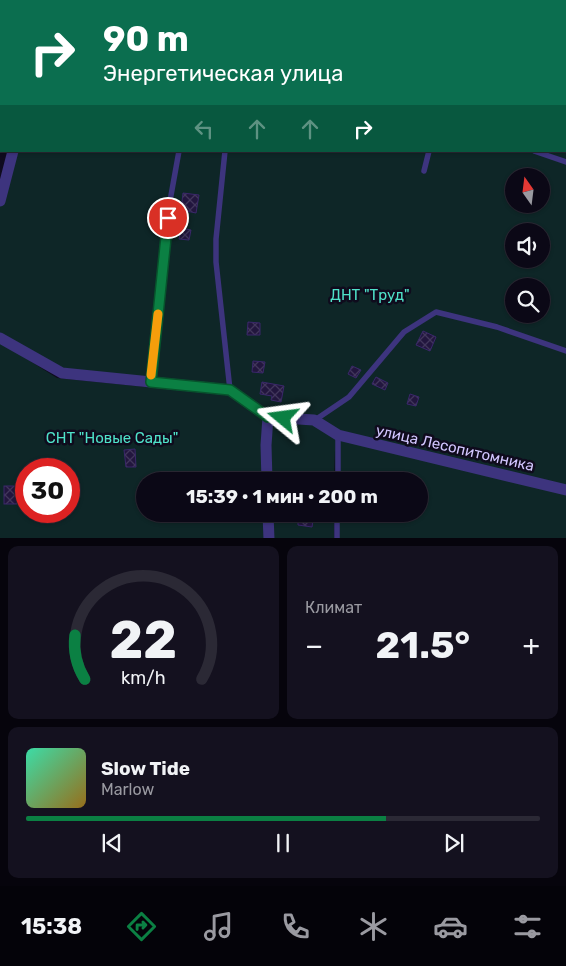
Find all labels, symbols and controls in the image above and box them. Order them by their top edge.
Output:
text: 90 m [103,18,189,60]
icon: right [20,20,85,85]
text: Энергетическая улица [103,60,343,87]
icon: left [190,115,218,143]
icon: ahead [243,115,271,143]
icon: ahead [296,115,324,143]
icon: right [349,115,377,143]
north arrow [505,168,550,212]
map controls [505,168,550,323]
pin [147,197,189,239]
icon: arrive [154,204,182,232]
button: sound [505,223,550,268]
button: search [505,278,550,323]
park label: ДНТ "Труд" [330,286,410,304]
position arrow [256,391,308,443]
street label: улица Лесопитомника [374,421,536,475]
park label: СНТ "Новые Сады" [46,429,178,447]
speed limit sign: 30 [15,458,80,523]
text: 15:39 · 1 мин · 200 m [186,485,378,508]
text: Климат [305,598,362,617]
text: 22 [110,609,177,671]
text: 21.5° [376,622,470,668]
text: − [305,629,323,662]
text: + [523,629,540,662]
text: km/h [121,667,166,688]
text: Slow Tide [101,757,190,780]
text: Marlow [101,780,154,799]
icon: previous [98,829,126,857]
icon: pause [269,829,297,857]
icon: next [440,829,468,857]
icon: directions [124,909,159,944]
icon: music [201,909,236,944]
icon: phone [278,909,313,944]
icon: climate [356,909,391,944]
icon: car [433,909,468,944]
icon: filters [510,909,545,944]
text: 15:38 [21,913,82,940]

